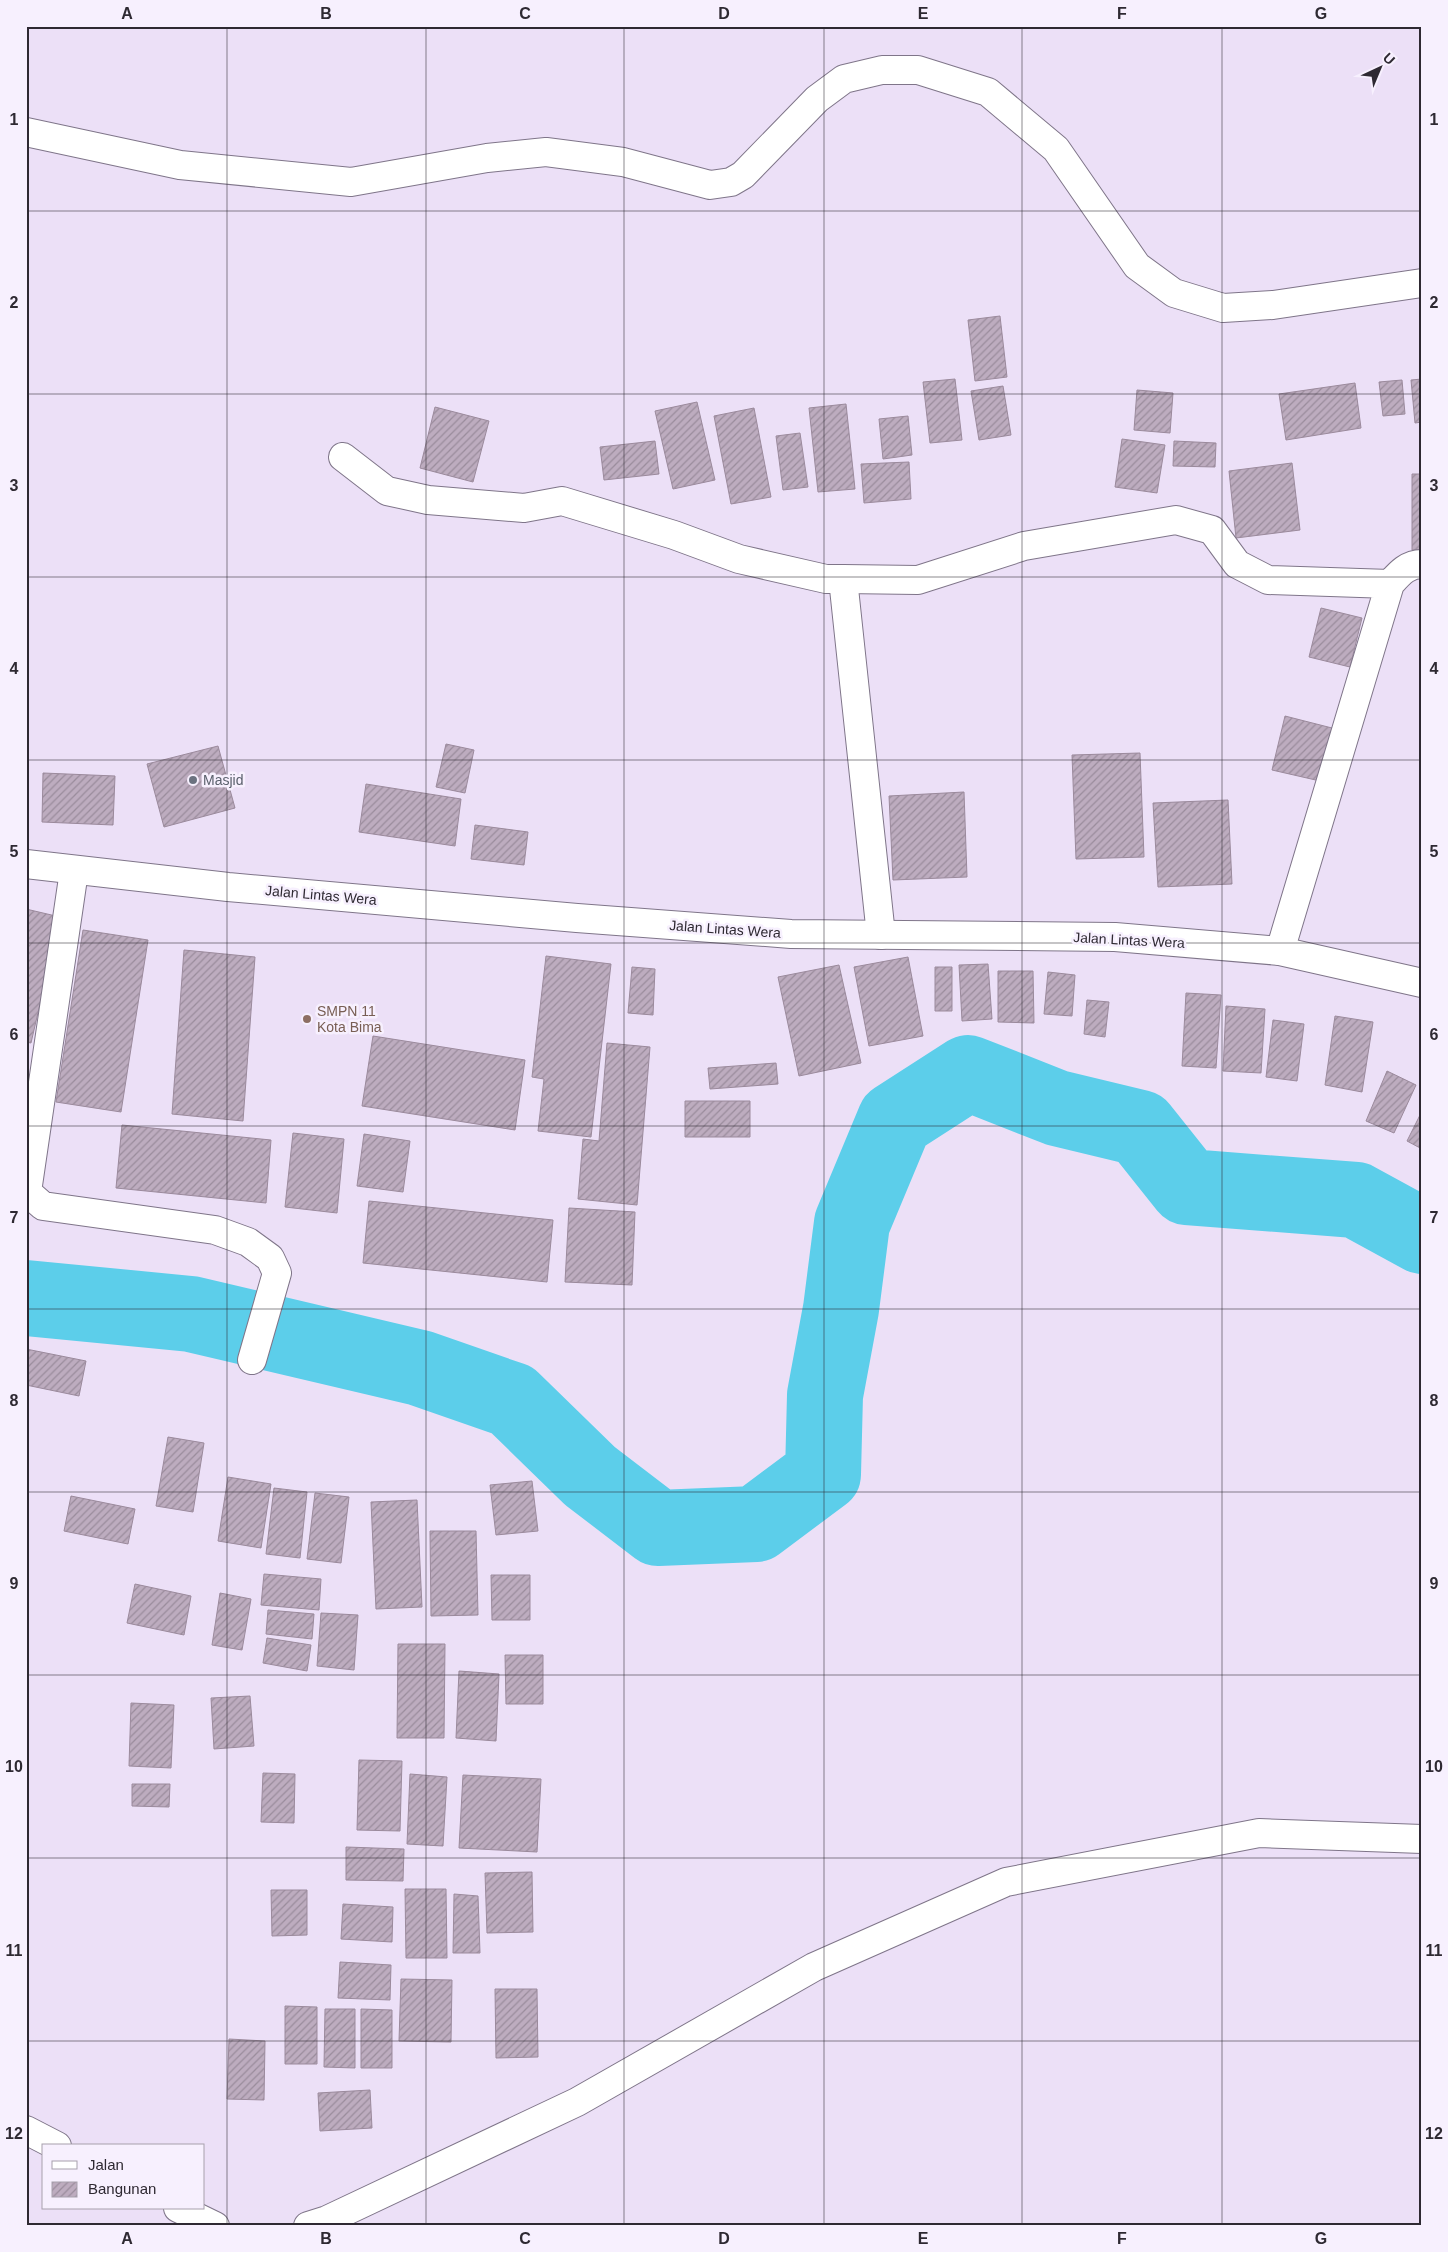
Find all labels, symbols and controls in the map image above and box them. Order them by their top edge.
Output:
text: A [121,5,133,22]
text: B [320,5,332,22]
text: C [519,5,531,22]
text: D [718,5,730,22]
text: E [918,5,929,22]
text: F [1117,5,1127,22]
text: G [1315,5,1327,22]
north arrow [1356,42,1406,92]
text: U [1380,49,1398,68]
text: 1 [10,111,19,128]
text: 1 [1430,111,1439,128]
text: 2 [10,294,19,311]
text: 2 [1430,294,1439,311]
text: 3 [10,477,19,494]
text: 3 [1430,477,1439,494]
text: 4 [10,660,19,677]
text: 4 [1430,660,1439,677]
place label: Masjid [203,772,243,788]
marker: Masjid [187,774,199,786]
text: 5 [10,843,19,860]
text: 5 [1430,843,1439,860]
street label: Jalan Lintas Wera [265,882,378,908]
street label: Jalan Lintas Wera [669,917,782,941]
street label: Jalan Lintas Wera [1073,929,1185,951]
place label: SMPN 11 Kota Bima [317,1003,382,1035]
marker: SMPN 11 Kota Bima [301,1013,313,1025]
text: 6 [10,1026,19,1043]
text: 6 [1430,1026,1439,1043]
text: 7 [10,1209,19,1226]
text: 7 [1430,1209,1439,1226]
text: 8 [10,1392,19,1409]
text: 8 [1430,1392,1439,1409]
text: 9 [10,1575,19,1592]
text: 9 [1430,1575,1439,1592]
text: 10 [5,1758,23,1775]
text: 10 [1425,1758,1443,1775]
text: 11 [6,1942,23,1959]
text: 11 [1426,1942,1443,1959]
text: 12 [5,2125,23,2142]
text: 12 [1425,2125,1443,2142]
legend [42,2144,205,2210]
text: Jalan [88,2156,124,2173]
text: Bangunan [88,2180,156,2197]
text: A [121,2230,133,2247]
text: B [320,2230,332,2247]
text: C [519,2230,531,2247]
text: D [718,2230,730,2247]
text: E [918,2230,929,2247]
text: F [1117,2230,1127,2247]
text: G [1315,2230,1327,2247]

